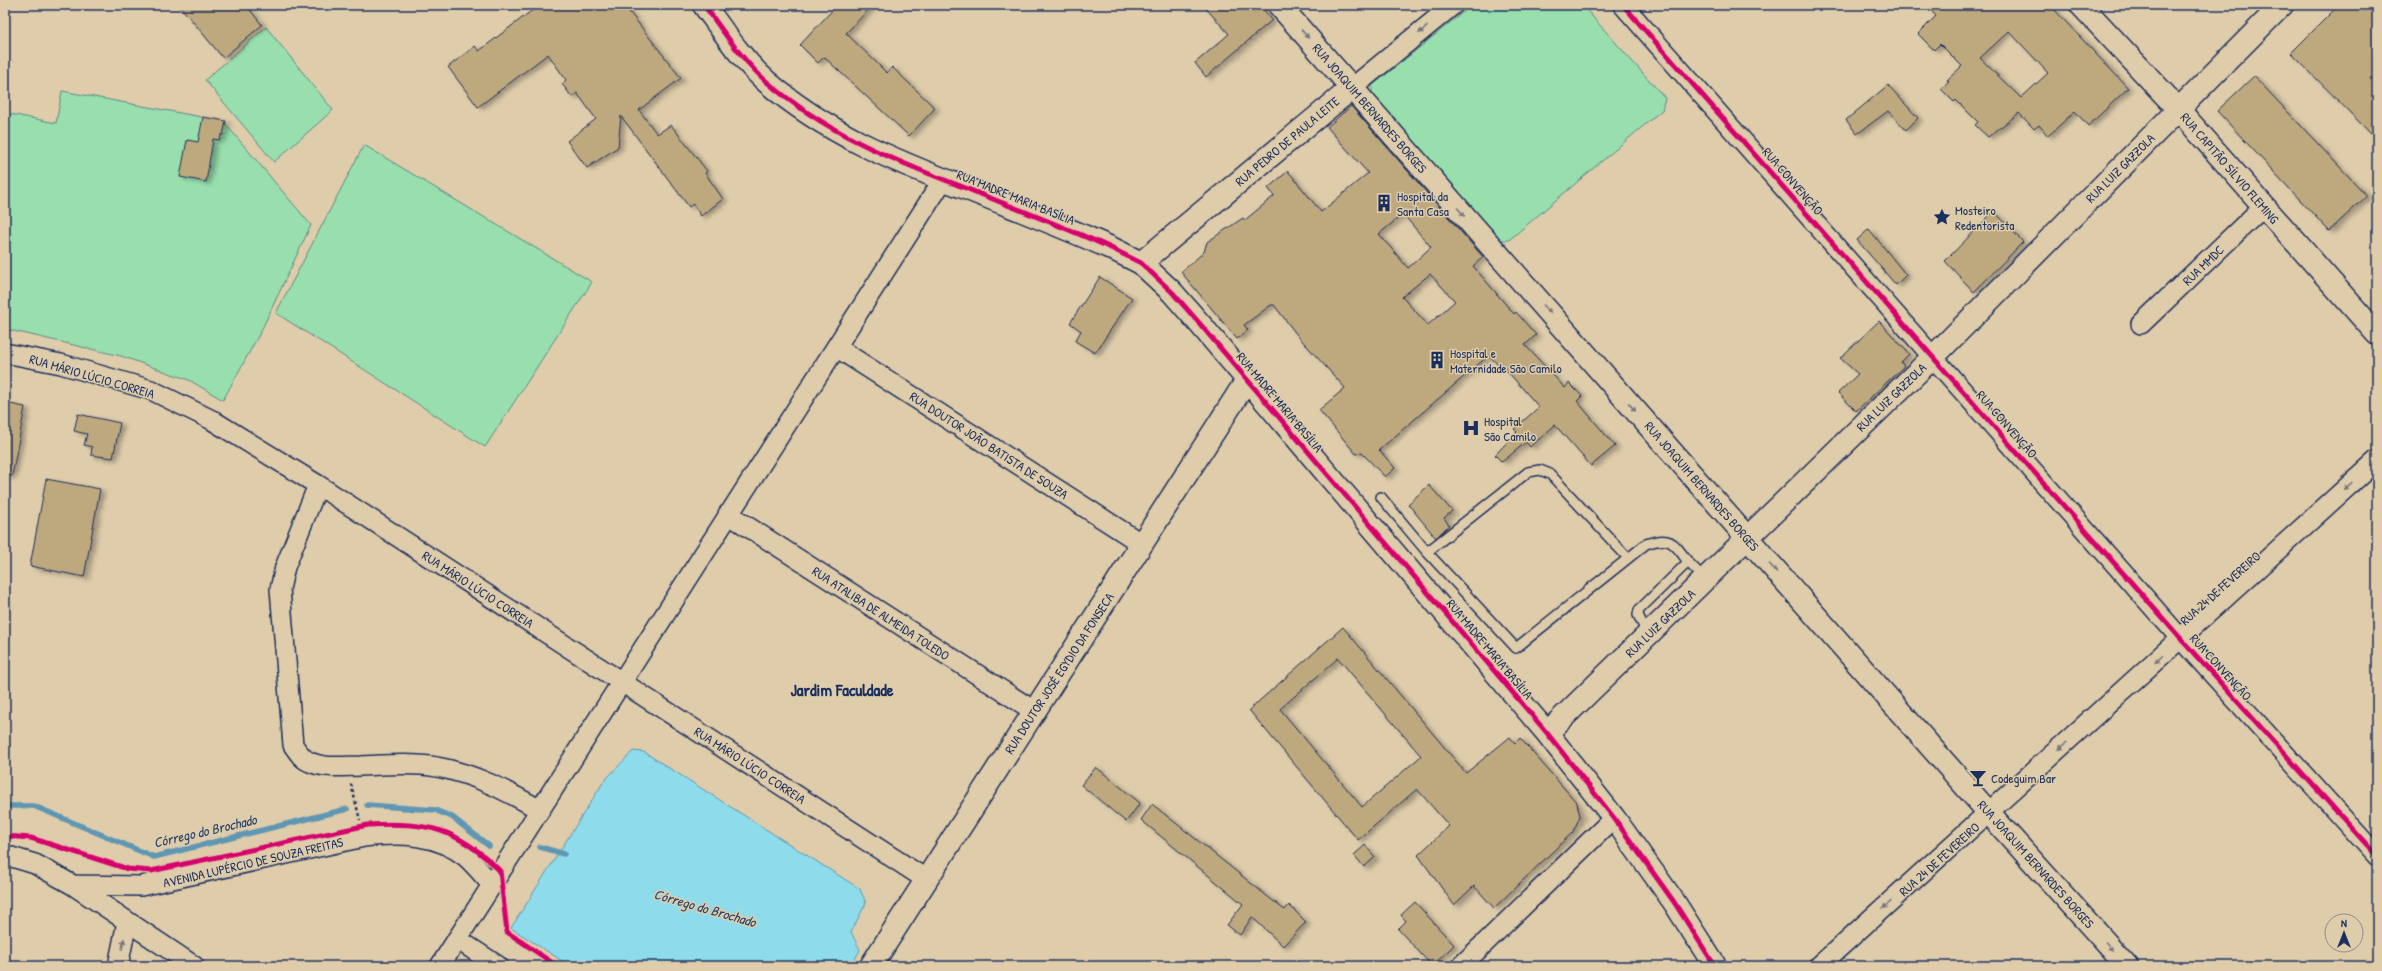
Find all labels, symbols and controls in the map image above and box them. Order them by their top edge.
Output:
one-way arrow [1417,25,1428,34]
one-way arrow [1300,30,1309,39]
street label: RUA JOAQUIM BERNARDES BORGES [1309,39,1431,177]
street label: RUA PEDRO DE PAULA LEITE [1231,92,1343,190]
street label: RUA CAPITÃO SÍLVIO FLEMING [2177,109,2284,228]
street label: RUA LUIZ GAZZOLA [2081,129,2159,207]
street label: RUA CONVENÇÃO [1759,143,1827,219]
street label: RUA MADRE MARIA BASÍLIA [954,165,1078,229]
place label: Hospital da Santa Casa [1397,187,1449,220]
building icon: Hospital da Santa Casa [1374,193,1394,213]
place label: Mosteiro Redentorista [1955,201,2014,234]
one-way arrow [1456,206,1465,217]
place icon: Mosteiro Redentorista [1932,207,1952,227]
street label: RUA MMDC [2178,241,2228,289]
one-way arrow [1542,304,1551,314]
place label: Hospital e Maternidade São Camilo [1450,344,1562,377]
street label: RUA MADRE MARIA BASÍLIA [1233,348,1328,456]
street label: RUA MÁRIO LÚCIO CORREIA [27,350,157,403]
building icon: Hospital e Maternidade São Camilo [1427,350,1447,370]
street label: RUA LUIZ GAZZOLA [1852,358,1931,435]
street label: RUA CONVENÇÃO [1973,386,2041,462]
street label: RUA DOUTOR JOÃO BATISTA DE SOUZA [906,387,1072,503]
one-way arrow [1628,401,1637,412]
place label: Hospital São Camilo [1484,412,1536,445]
street label: RUA JOAQUIM BERNARDES BORGES [1641,417,1763,555]
hospital icon: Hospital São Camilo [1461,418,1481,438]
one-way arrow [2343,482,2353,491]
street label: RUA MÁRIO LÚCIO CORREIA [419,546,538,632]
street label: RUA 24 DE FEVEREIRO [2176,547,2264,629]
street label: RUA ATALIBA DE ALMEIDA TOLEDO [809,562,953,664]
one-way arrow [1769,562,1778,573]
street label: RUA LUIZ GAZZOLA [1621,584,1700,661]
street label: RUA DOUTOR JOSÉ EGYDIO DA FONSECA [1000,588,1118,757]
street label: RUA MADRE MARIA BASÍLIA [1443,595,1538,703]
street label: RUA CONVENÇÃO [2186,630,2256,704]
one-way arrow [2154,654,2164,663]
district label: Jardim Faculdade [790,678,894,701]
street label: RUA MÁRIO LÚCIO CORREIA [691,722,810,808]
one-way arrow [2058,742,2068,751]
bar icon: Codeguim Bar [1968,768,1988,788]
place label: Codeguim Bar [1991,769,2056,787]
street label: RUA JOAQUIM BERNARDES BORGES [1974,796,2098,932]
water label: Córrego do Brochado [152,809,260,853]
street label: RUA 24 DE FEVEREIRO [1895,818,1983,900]
street label: AVENIDA LUPÉRCIO DE SOUZA FREITAS [161,832,345,892]
water label: Córrego do Brochado [652,884,760,932]
one-way arrow [1882,900,1893,909]
north arrow [2324,913,2364,953]
text: N [2341,916,2347,930]
one-way arrow [120,938,126,950]
one-way arrow [2105,941,2114,951]

